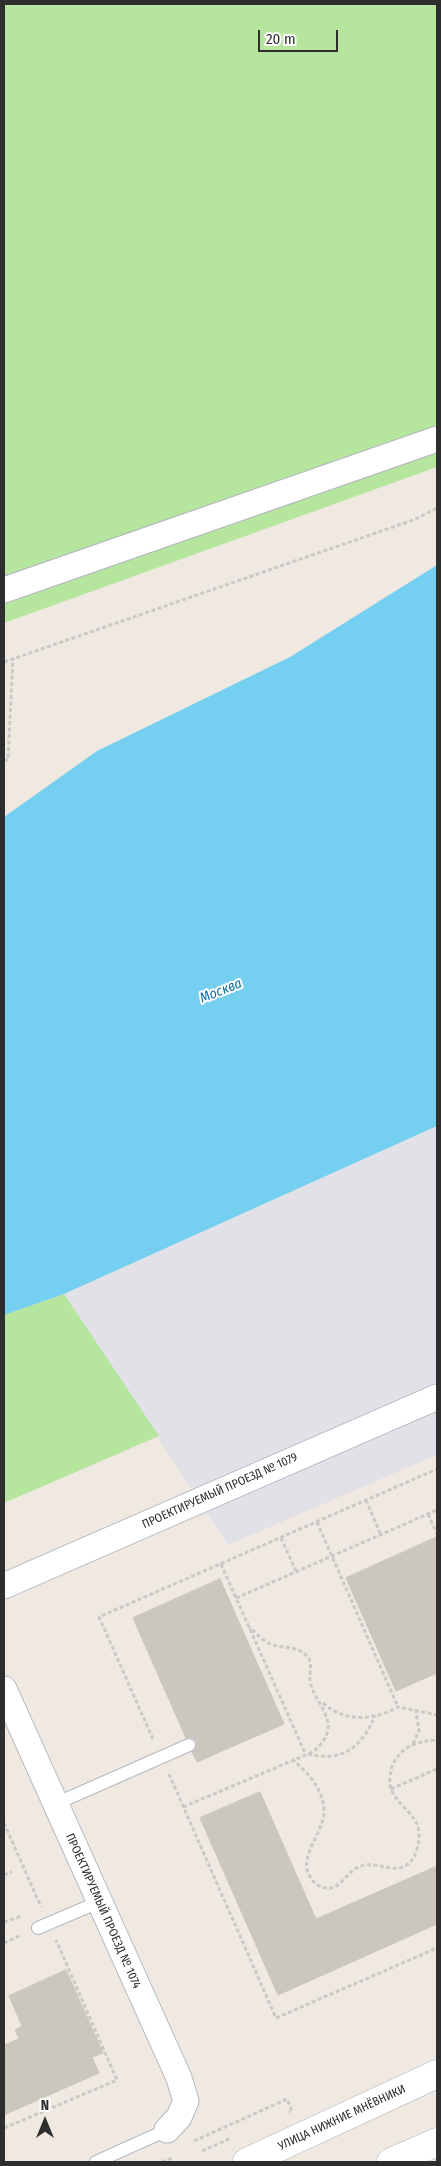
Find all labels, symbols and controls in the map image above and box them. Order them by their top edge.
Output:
scale bar [261,20,341,52]
text: 20 m [266,30,296,48]
water label: Москва [198,975,244,1007]
street label: ПРОЕКТИРУЕМЫЙ ПРОЕЗД № 1079 [140,1450,300,1532]
street label: ПРОЕКТИРУЕМЫЙ ПРОЕЗД № 1074 [62,1831,144,1991]
street label: УЛИЦА НИЖНИЕ МНЁВНИКИ [276,2082,408,2154]
north arrow [20,2096,70,2146]
text: N [41,2097,49,2114]

